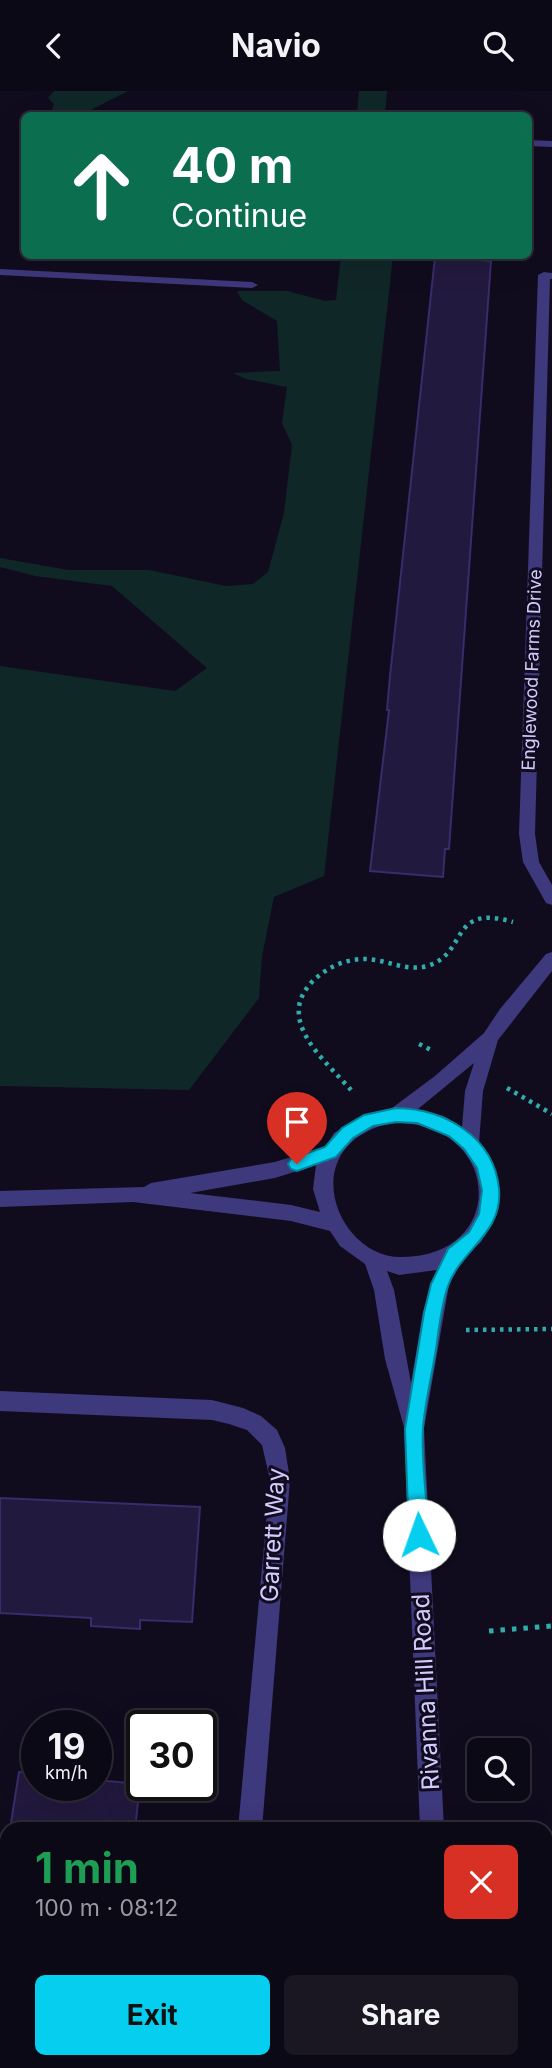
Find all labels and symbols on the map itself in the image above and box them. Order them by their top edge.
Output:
street label: Englewood Farms Drive [517,569,546,771]
pin [267,1092,327,1164]
street label: Garrett Way [255,1467,290,1603]
position arrow [382,1498,456,1572]
street label: Rivanna Hill Road [406,1593,445,1791]
speed limit sign: 30 [126,1710,217,1801]

